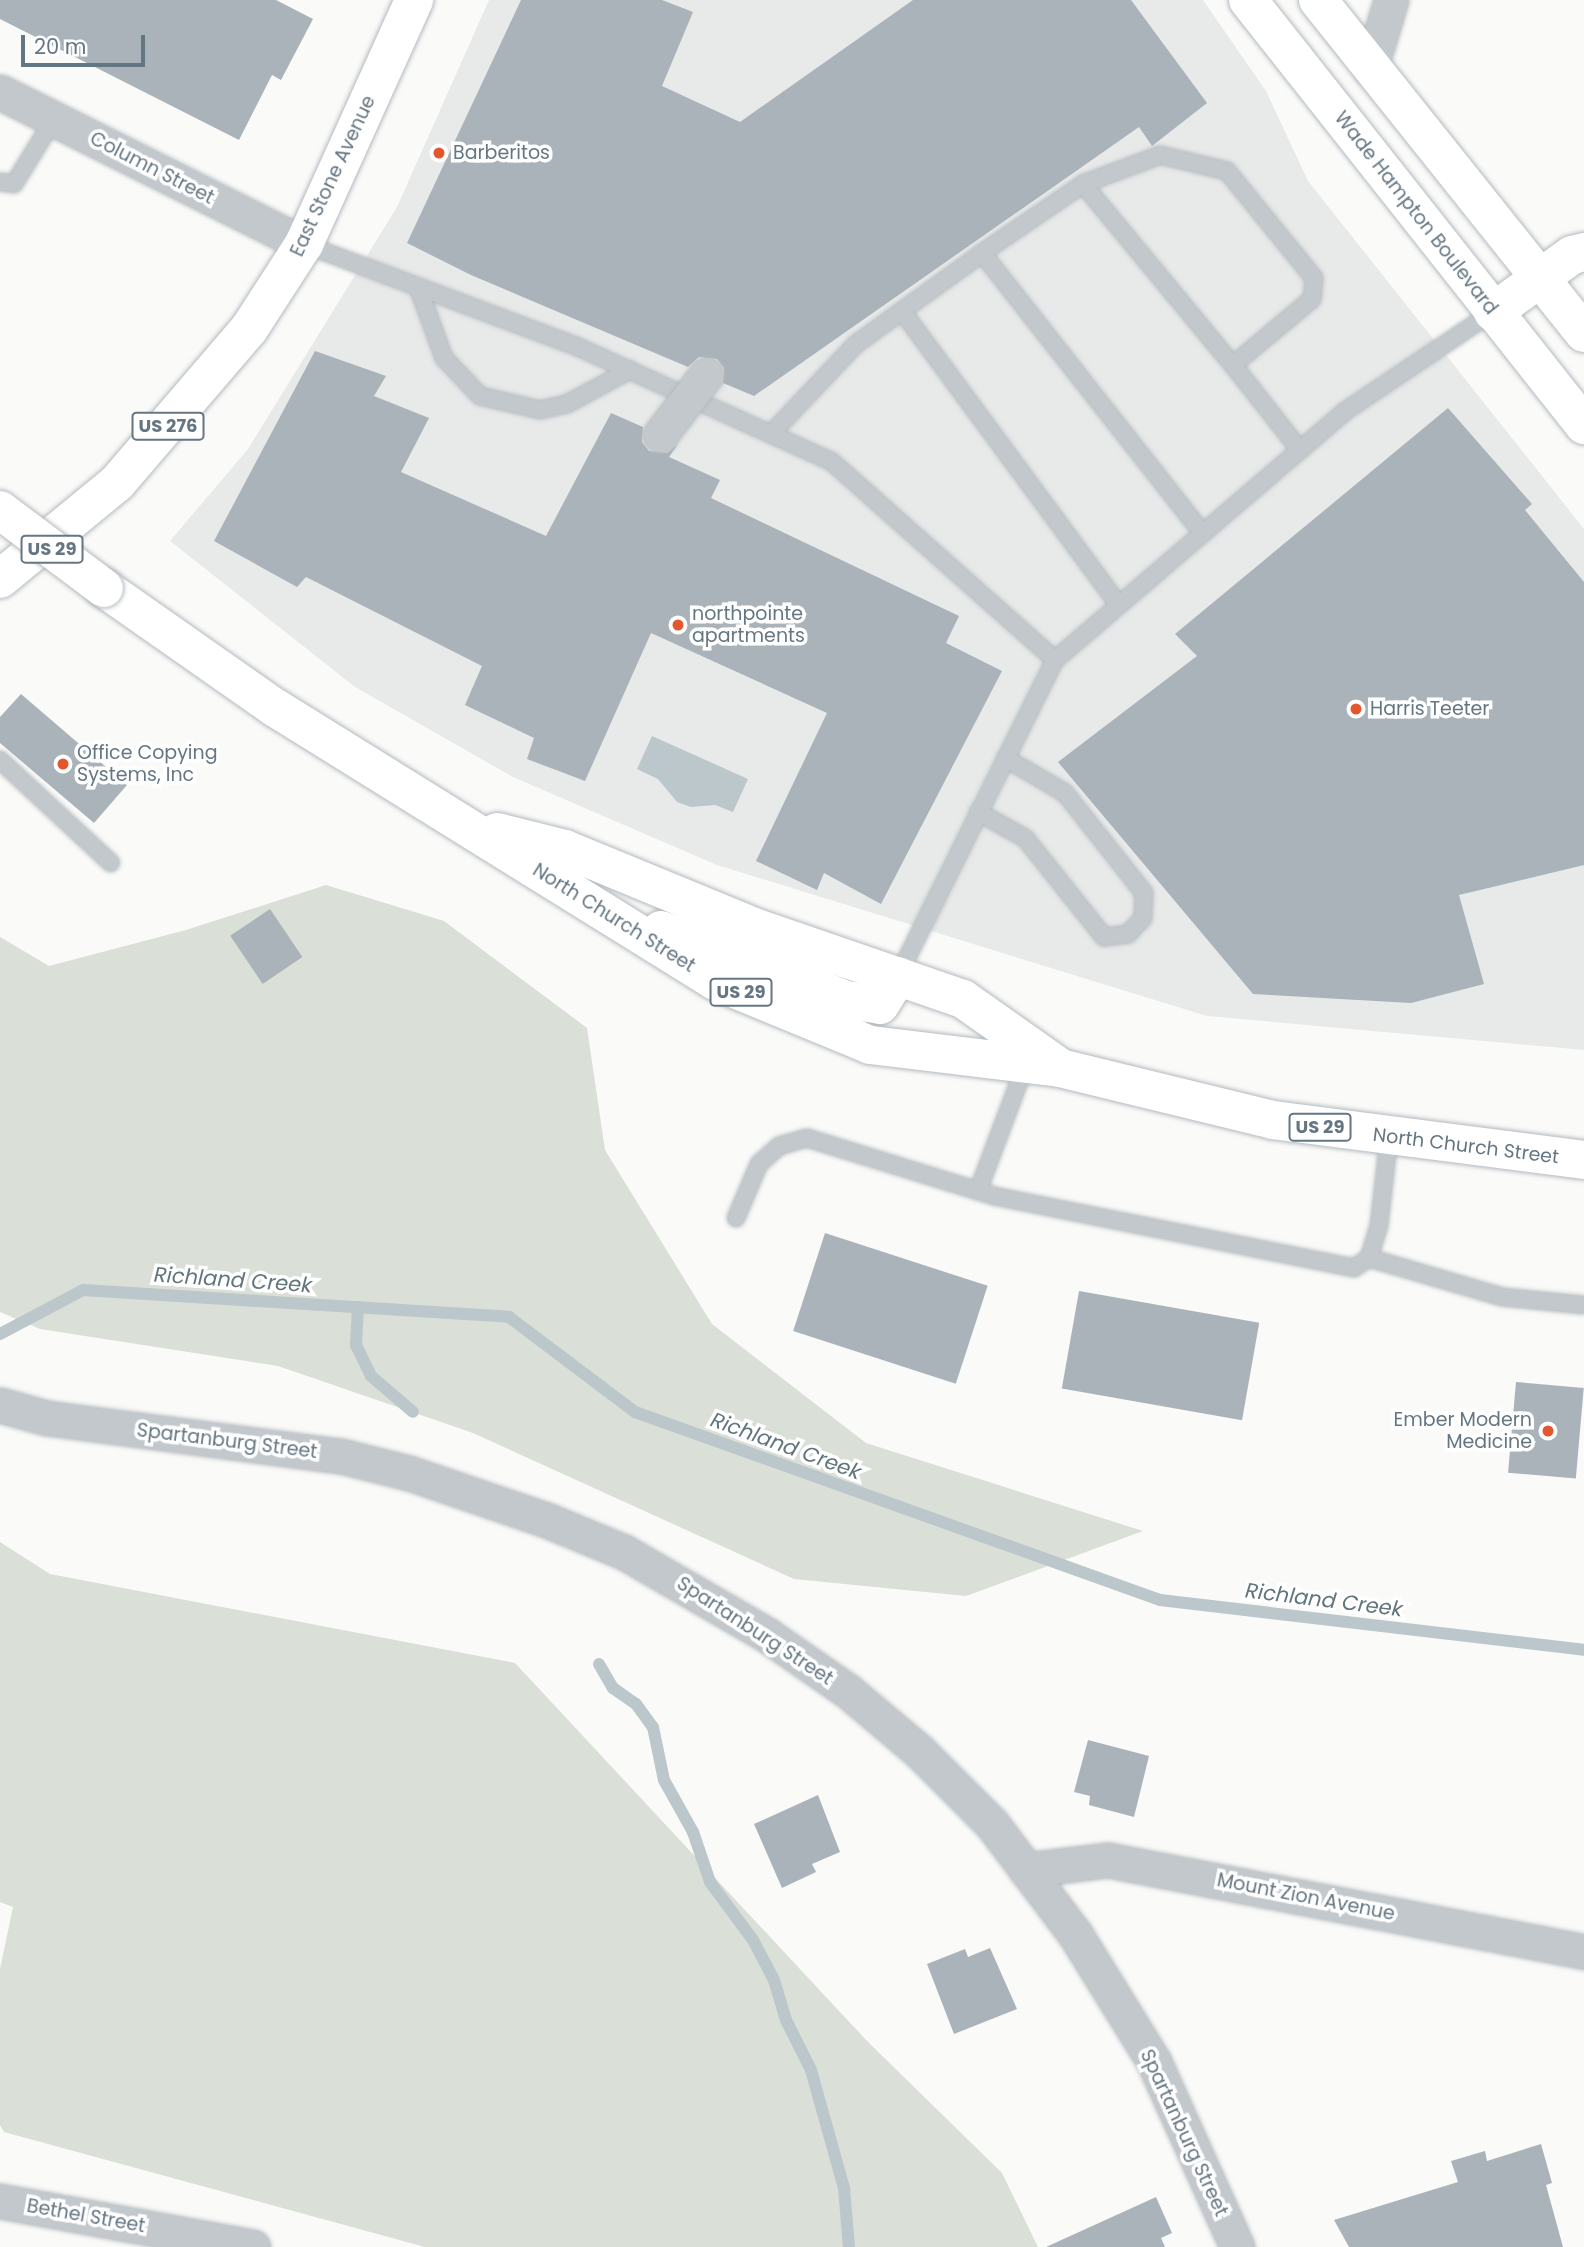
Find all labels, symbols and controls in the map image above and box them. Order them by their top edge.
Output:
scale bar [24,21,149,65]
text: 20 m [34,32,87,61]
street label: East Stone Avenue [286,92,380,260]
street label: Wade Hampton Boulevard [1330,107,1502,319]
street label: Column Street [86,127,218,209]
place label: Barberitos [453,142,550,164]
marker: Barberitos [431,145,447,161]
road number: US 276 [131,412,205,440]
road number: US 29 [20,534,84,564]
place label: northpointe apartments [692,603,805,647]
marker: northpointe apartments [670,617,686,633]
place label: Harris Teeter [1370,698,1489,720]
marker: Harris Teeter [1348,701,1364,717]
place label: Office Copying Systems, Inc [77,742,218,786]
marker: Office Copying Systems, Inc [55,756,71,772]
street label: North Church Street [529,859,699,977]
road number: US 29 [710,978,772,1007]
road number: US 29 [1288,1112,1352,1142]
street label: North Church Street [1372,1123,1560,1169]
water label: Richland Creek [153,1262,313,1298]
water label: Richland Creek [707,1407,865,1485]
place label: Ember Modern Medicine [1394,1409,1532,1453]
street label: Spartanburg Street [136,1419,318,1463]
marker: Ember Modern Medicine [1538,1421,1558,1441]
street label: Spartanburg Street [673,1572,837,1690]
water label: Richland Creek [1244,1578,1404,1622]
street label: Mount Zion Avenue [1215,1869,1397,1925]
street label: Spartanburg Street [1135,2046,1233,2220]
street label: Bethel Street [25,2194,147,2238]

